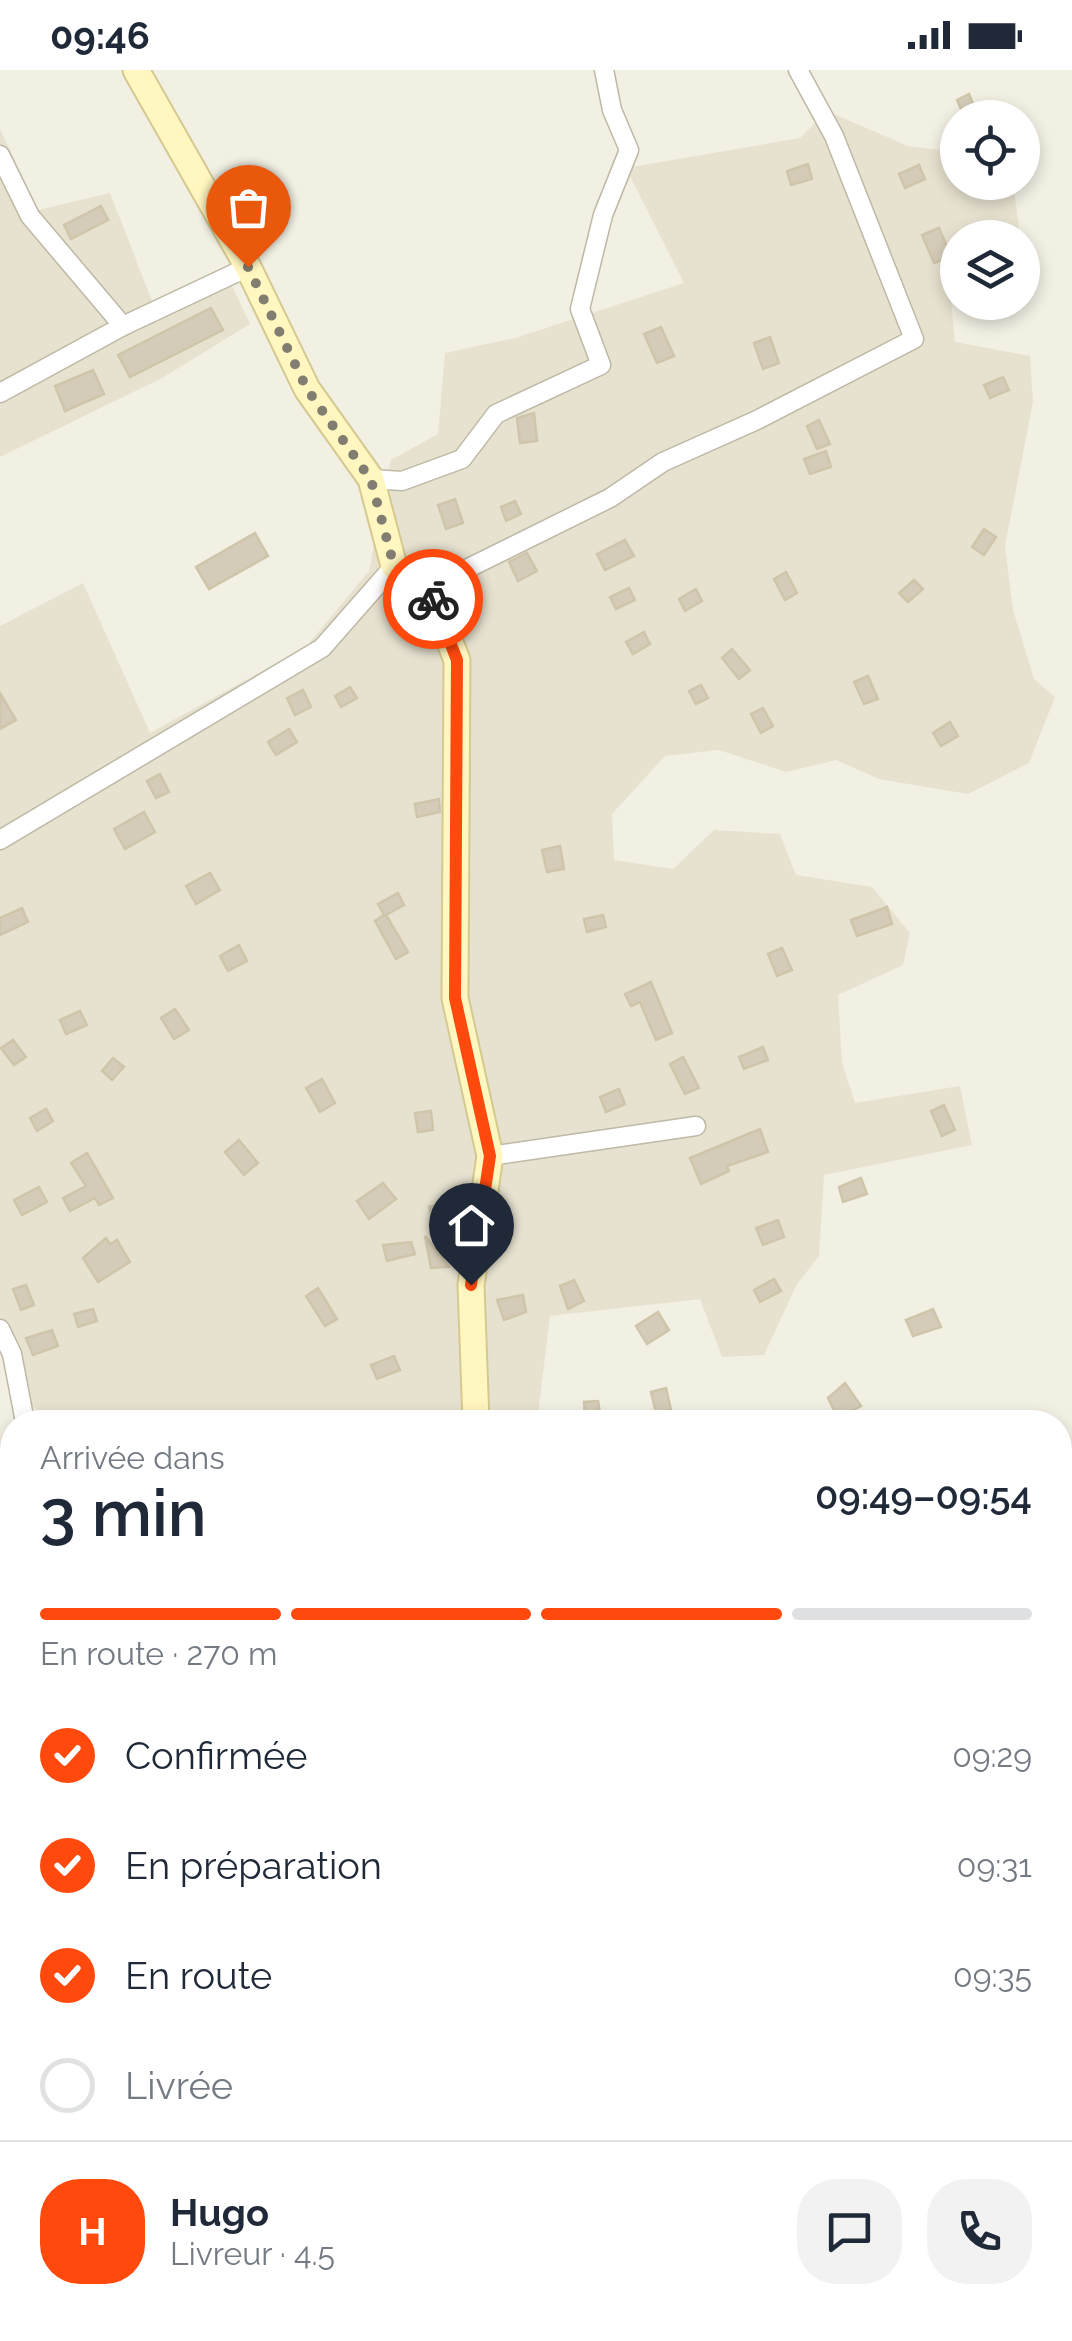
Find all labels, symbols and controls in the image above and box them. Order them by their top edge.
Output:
text: 09:46 [50,13,150,58]
map controls [940,100,1040,320]
button: locate [940,100,1040,200]
pin [206,165,291,268]
icon: bag [221,180,276,235]
button: layers [940,220,1040,320]
courier [383,549,483,649]
icon: bike [406,572,461,627]
pin [429,1183,514,1286]
icon: home [444,1198,499,1253]
text: Arrivée dans [40,1439,225,1476]
text: 09:49–09:54 [815,1473,1032,1518]
text: 3 min [40,1475,207,1551]
text: En route · 270 m [40,1635,277,1672]
icon: check [40,1728,95,1783]
text: Confirmée [125,1733,308,1778]
text: 09:29 [952,1737,1032,1774]
icon: check [40,1838,95,1893]
text: En préparation [125,1843,382,1888]
text: 09:31 [957,1847,1032,1884]
icon: check [40,1948,95,2003]
text: En route [125,1953,272,1998]
text: 09:35 [953,1957,1032,1994]
text: Livrée [125,2063,233,2108]
button: chat [797,2179,902,2284]
button: phone [927,2179,1032,2284]
text: Hugo [170,2190,269,2235]
text: H [78,2209,107,2254]
text: Livreur · 4.5 [170,2235,335,2272]

